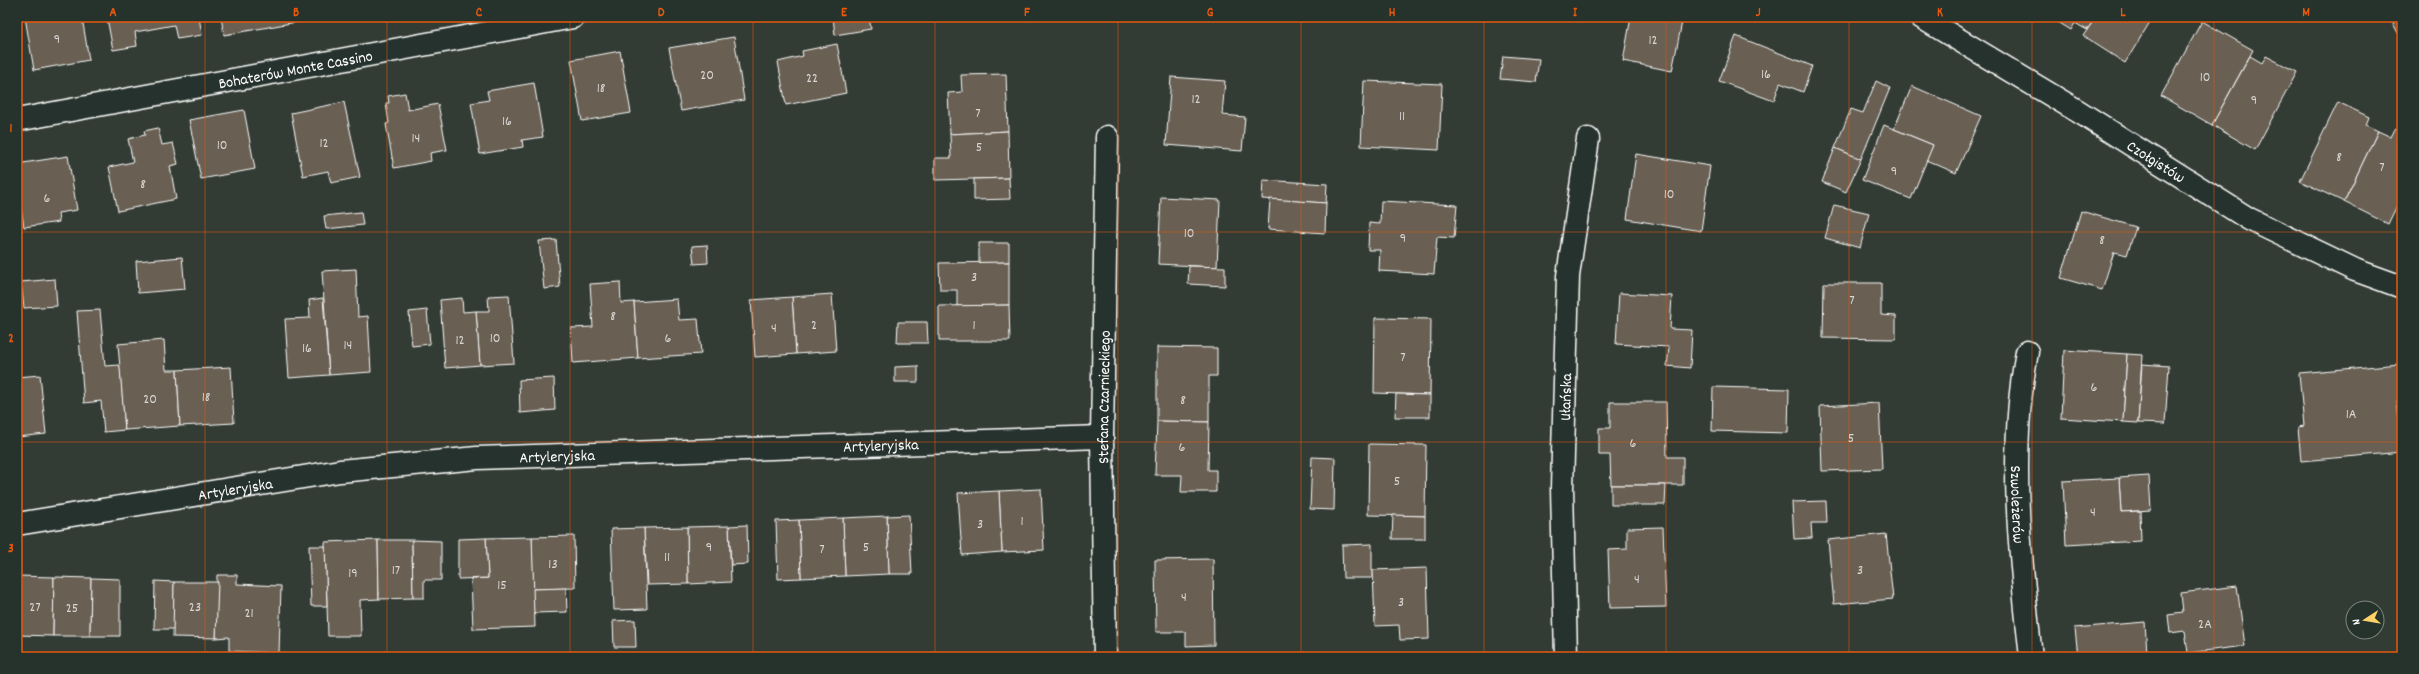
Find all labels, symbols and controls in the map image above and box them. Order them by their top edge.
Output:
text: A [109,4,117,23]
text: B [293,4,299,23]
text: C [476,4,483,23]
text: D [658,4,665,23]
text: E [841,4,848,23]
text: F [1024,4,1030,23]
text: G [1207,4,1214,23]
text: H [1389,4,1396,23]
text: I [1573,4,1578,23]
text: J [1756,4,1761,23]
text: K [1937,4,1943,23]
text: L [2120,4,2126,23]
text: M [2302,4,2310,23]
house number: 9 [54,30,60,50]
house number: 12 [1648,31,1658,51]
street label: Bohaterów Monte Cassino [217,45,375,96]
house number: 16 [1761,65,1771,85]
house number: 20 [700,66,714,86]
house number: 10 [2200,68,2210,88]
house number: 22 [806,69,818,89]
house number: 18 [597,79,606,99]
house number: 12 [1191,90,1201,110]
house number: 9 [2251,91,2257,111]
house number: 7 [975,104,981,124]
house number: 11 [1399,107,1405,127]
house number: 16 [502,112,512,132]
text: 1 [10,120,13,139]
house number: 14 [412,129,420,149]
house number: 12 [319,134,329,154]
house number: 10 [217,136,227,156]
street label: Czołgistów [2122,136,2189,190]
house number: 5 [976,138,982,158]
house number: 8 [2336,148,2342,168]
house number: 7 [2379,158,2385,178]
house number: 9 [1891,162,1897,182]
house number: 8 [140,175,146,195]
house number: 10 [1664,185,1674,205]
house number: 6 [44,189,51,209]
house number: 10 [1184,224,1194,244]
house number: 9 [1400,229,1406,249]
house number: 8 [2099,231,2105,251]
house number: 3 [971,268,977,288]
house number: 7 [1849,291,1855,311]
house number: 8 [610,307,616,327]
house number: 2 [811,316,817,336]
house number: 1 [972,316,976,336]
house number: 4 [771,319,777,339]
house number: 10 [490,329,500,349]
house number: 6 [665,329,672,349]
text: 2 [8,330,14,349]
street label: Stefana Czarnieckiego [1093,330,1118,464]
house number: 12 [455,331,465,351]
house number: 14 [344,336,352,356]
house number: 16 [302,339,312,359]
house number: 7 [1400,348,1406,368]
street label: Ułańska [1555,373,1579,421]
house number: 6 [2091,378,2098,398]
house number: 18 [202,388,211,408]
house number: 20 [143,390,157,410]
house number: 8 [1180,391,1186,411]
house number: 1A [2346,405,2357,425]
house number: 5 [1848,429,1854,449]
street label: Artyleryjska [843,434,919,460]
house number: 6 [1630,434,1637,454]
house number: 6 [1179,438,1186,458]
street label: Artyleryjska [519,445,596,471]
street label: Szwoleżerów [2003,465,2029,544]
house number: 5 [1394,472,1400,492]
street label: Artyleryjska [196,473,275,508]
house number: 4 [2090,503,2096,523]
house number: 1 [1020,512,1024,532]
house number: 3 [977,515,983,535]
house number: 9 [706,538,712,558]
house number: 5 [863,538,869,558]
text: 3 [8,540,14,559]
house number: 7 [819,540,825,560]
house number: 11 [664,548,670,568]
house number: 13 [548,555,558,575]
house number: 17 [392,561,400,581]
house number: 3 [1857,561,1863,581]
house number: 19 [348,564,358,584]
house number: 4 [1634,570,1640,590]
house number: 15 [497,576,507,596]
house number: 4 [1181,588,1187,608]
house number: 3 [1398,593,1404,613]
house number: 27 [29,598,41,618]
house number: 23 [189,598,201,618]
house number: 25 [66,599,78,619]
north arrow [2345,600,2385,640]
house number: 21 [244,604,254,624]
house number: 2A [2198,615,2212,635]
text: N [2349,617,2366,626]

